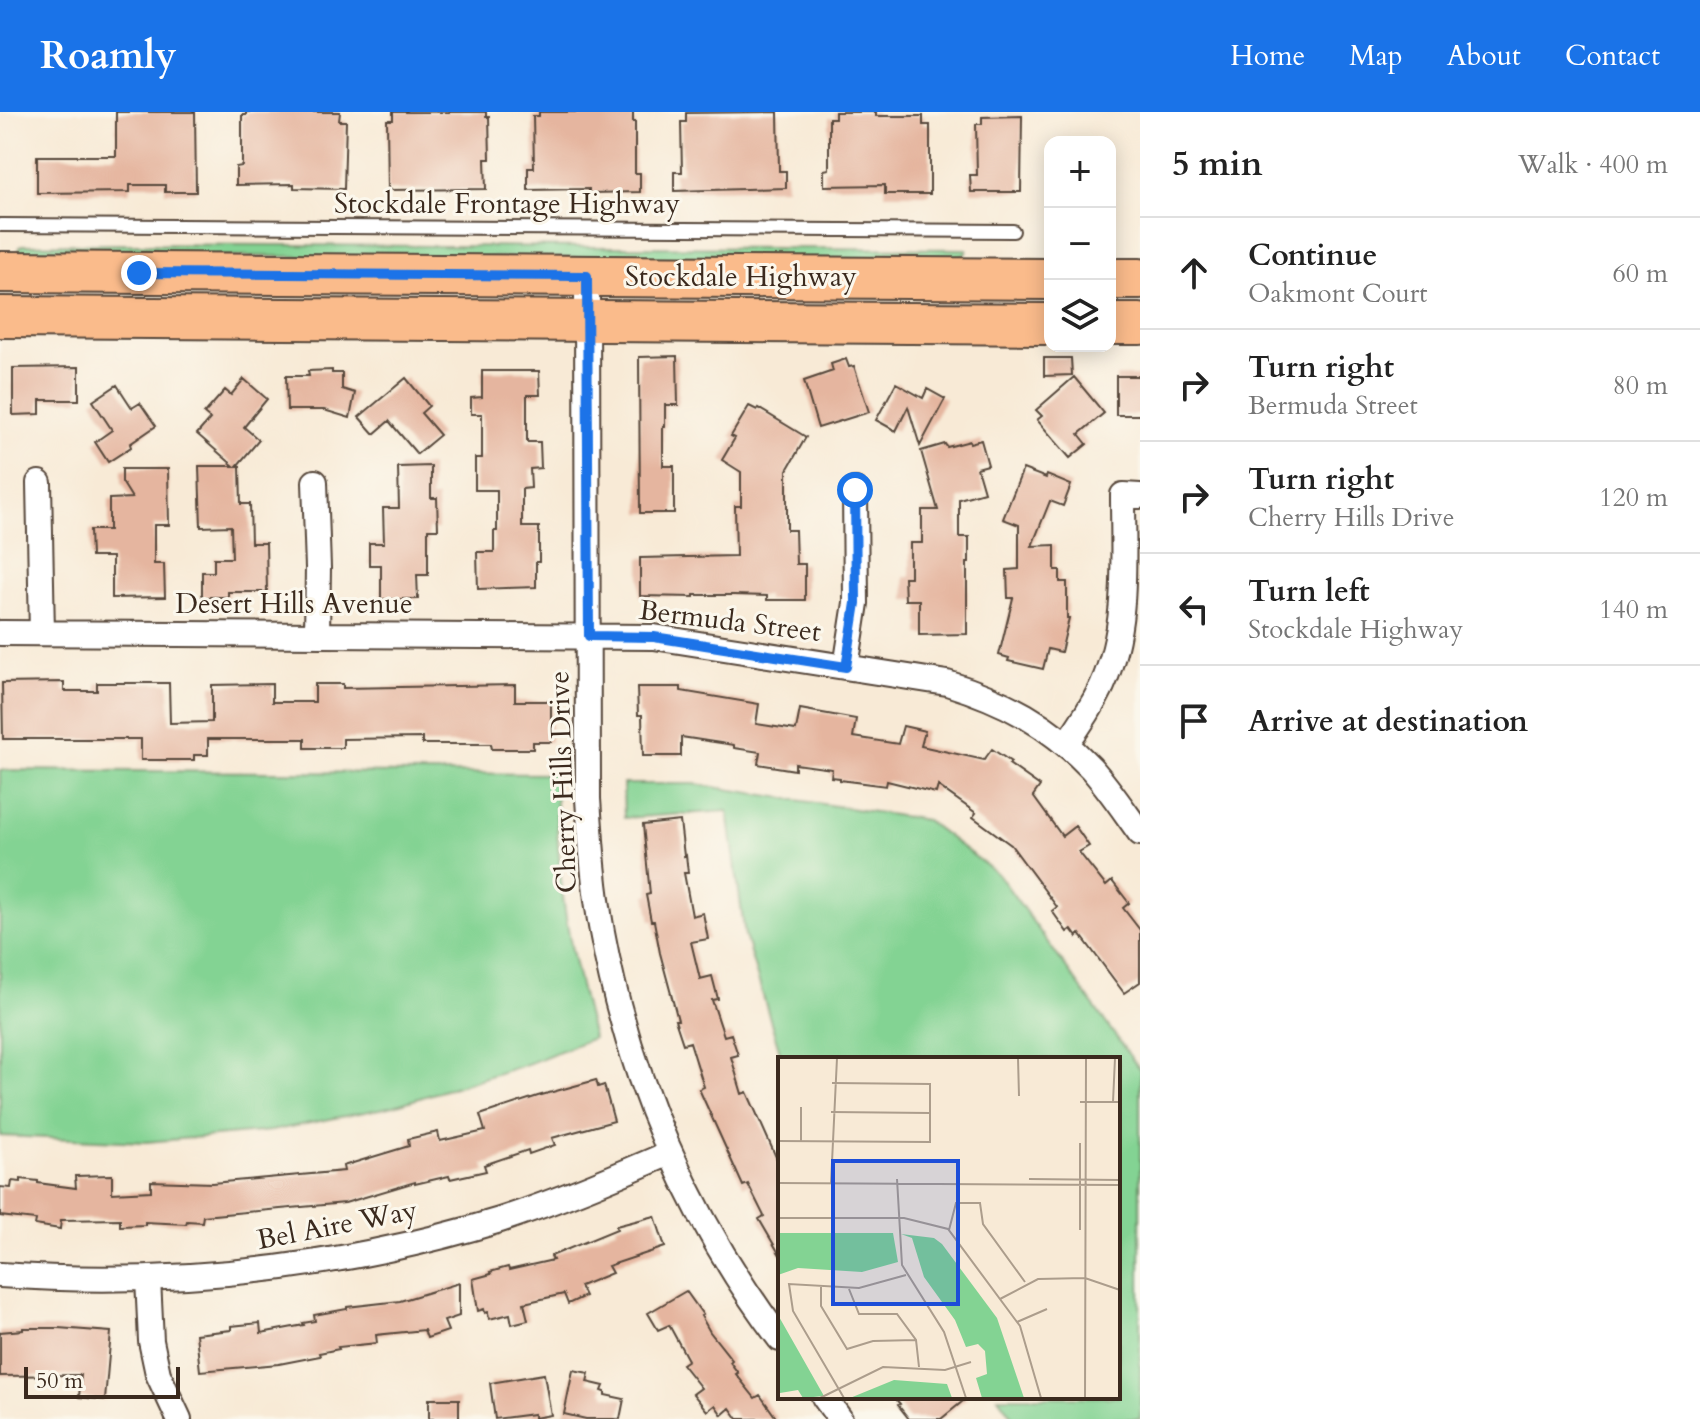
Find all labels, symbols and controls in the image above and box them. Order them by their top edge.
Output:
text: Roamly [40,30,177,82]
text: Home [1230,37,1305,75]
text: Map [1349,37,1403,75]
text: About [1447,37,1521,75]
text: Contact [1565,37,1660,75]
map controls [1044,136,1116,352]
button: + [1044,136,1116,208]
text: 5 min [1172,141,1263,187]
text: Walk · 400 m [1518,147,1668,182]
street label: Stockdale Frontage Highway [334,185,680,223]
button: − [1044,208,1116,280]
text: Continue [1248,235,1377,276]
icon: ahead [1172,251,1216,295]
route end [121,255,157,291]
text: 60 m [1612,256,1668,291]
street label: Stockdale Highway [625,258,857,296]
text: Oakmont Court [1248,276,1428,311]
button: layers [1044,280,1116,352]
text: Turn right [1248,347,1394,388]
icon: right [1172,363,1216,407]
text: 80 m [1612,368,1668,403]
text: Bermuda Street [1248,388,1418,423]
text: Turn right [1248,459,1394,500]
route start [837,472,873,508]
icon: right [1172,475,1216,519]
text: 120 m [1599,480,1668,515]
text: Cherry Hills Drive [1248,500,1454,535]
text: Turn left [1248,571,1370,612]
street label: Desert Hills Avenue [175,585,413,623]
icon: left [1172,587,1216,631]
street label: Bermuda Street [637,591,823,651]
text: 140 m [1599,592,1668,627]
text: Stockdale Highway [1248,612,1463,647]
street label: Cherry Hills Drive [540,670,586,894]
icon: arrive [1172,699,1216,743]
text: Arrive at destination [1248,701,1528,742]
inset map [778,1057,1120,1399]
street label: Bel Aire Way [254,1191,421,1259]
scale bar [24,1363,180,1399]
text: 50 m [36,1366,83,1396]

